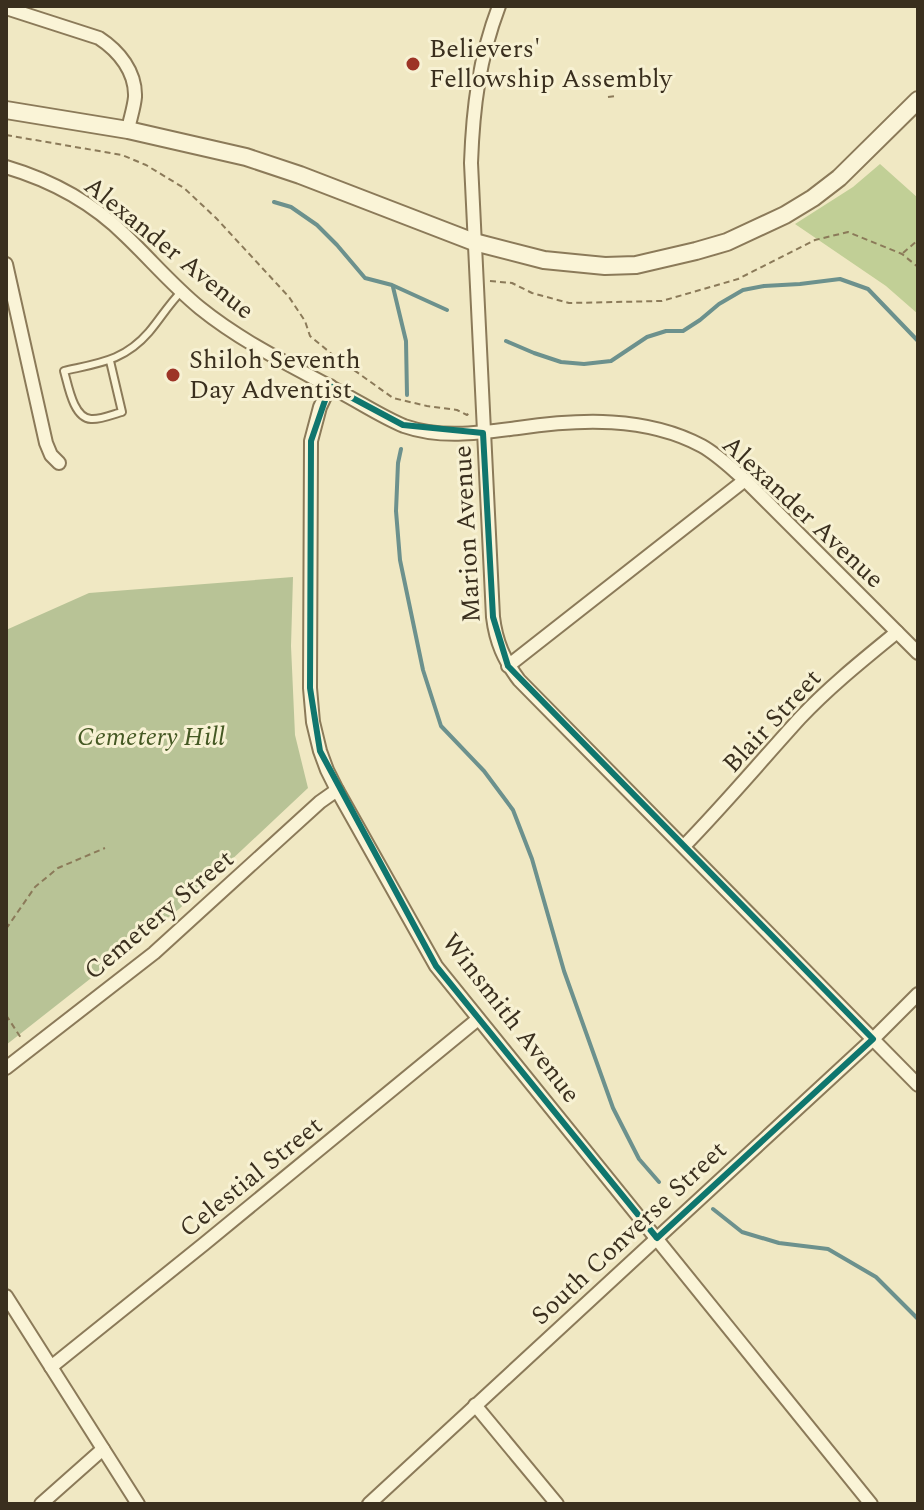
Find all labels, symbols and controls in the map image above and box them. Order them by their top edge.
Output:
place label: Believers' Fellowship Assembly [429,29,674,99]
marker: Believers' Fellowship Assembly [404,55,422,73]
street label: Alexander Avenue [75,166,263,330]
place label: Shiloh Seventh Day Adventist [189,340,361,410]
marker: Shiloh Seventh Day Adventist [164,366,182,384]
street label: Alexander Avenue [713,426,893,598]
street label: Marion Avenue [442,444,492,624]
street label: Blair Street [713,660,831,782]
park label: Cemetery Hill [77,717,225,757]
street label: Cemetery Street [75,840,243,990]
street label: Winsmith Avenue [432,924,590,1112]
street label: Celestial Street [170,1106,332,1248]
street label: South Converse Street [522,1131,736,1335]

